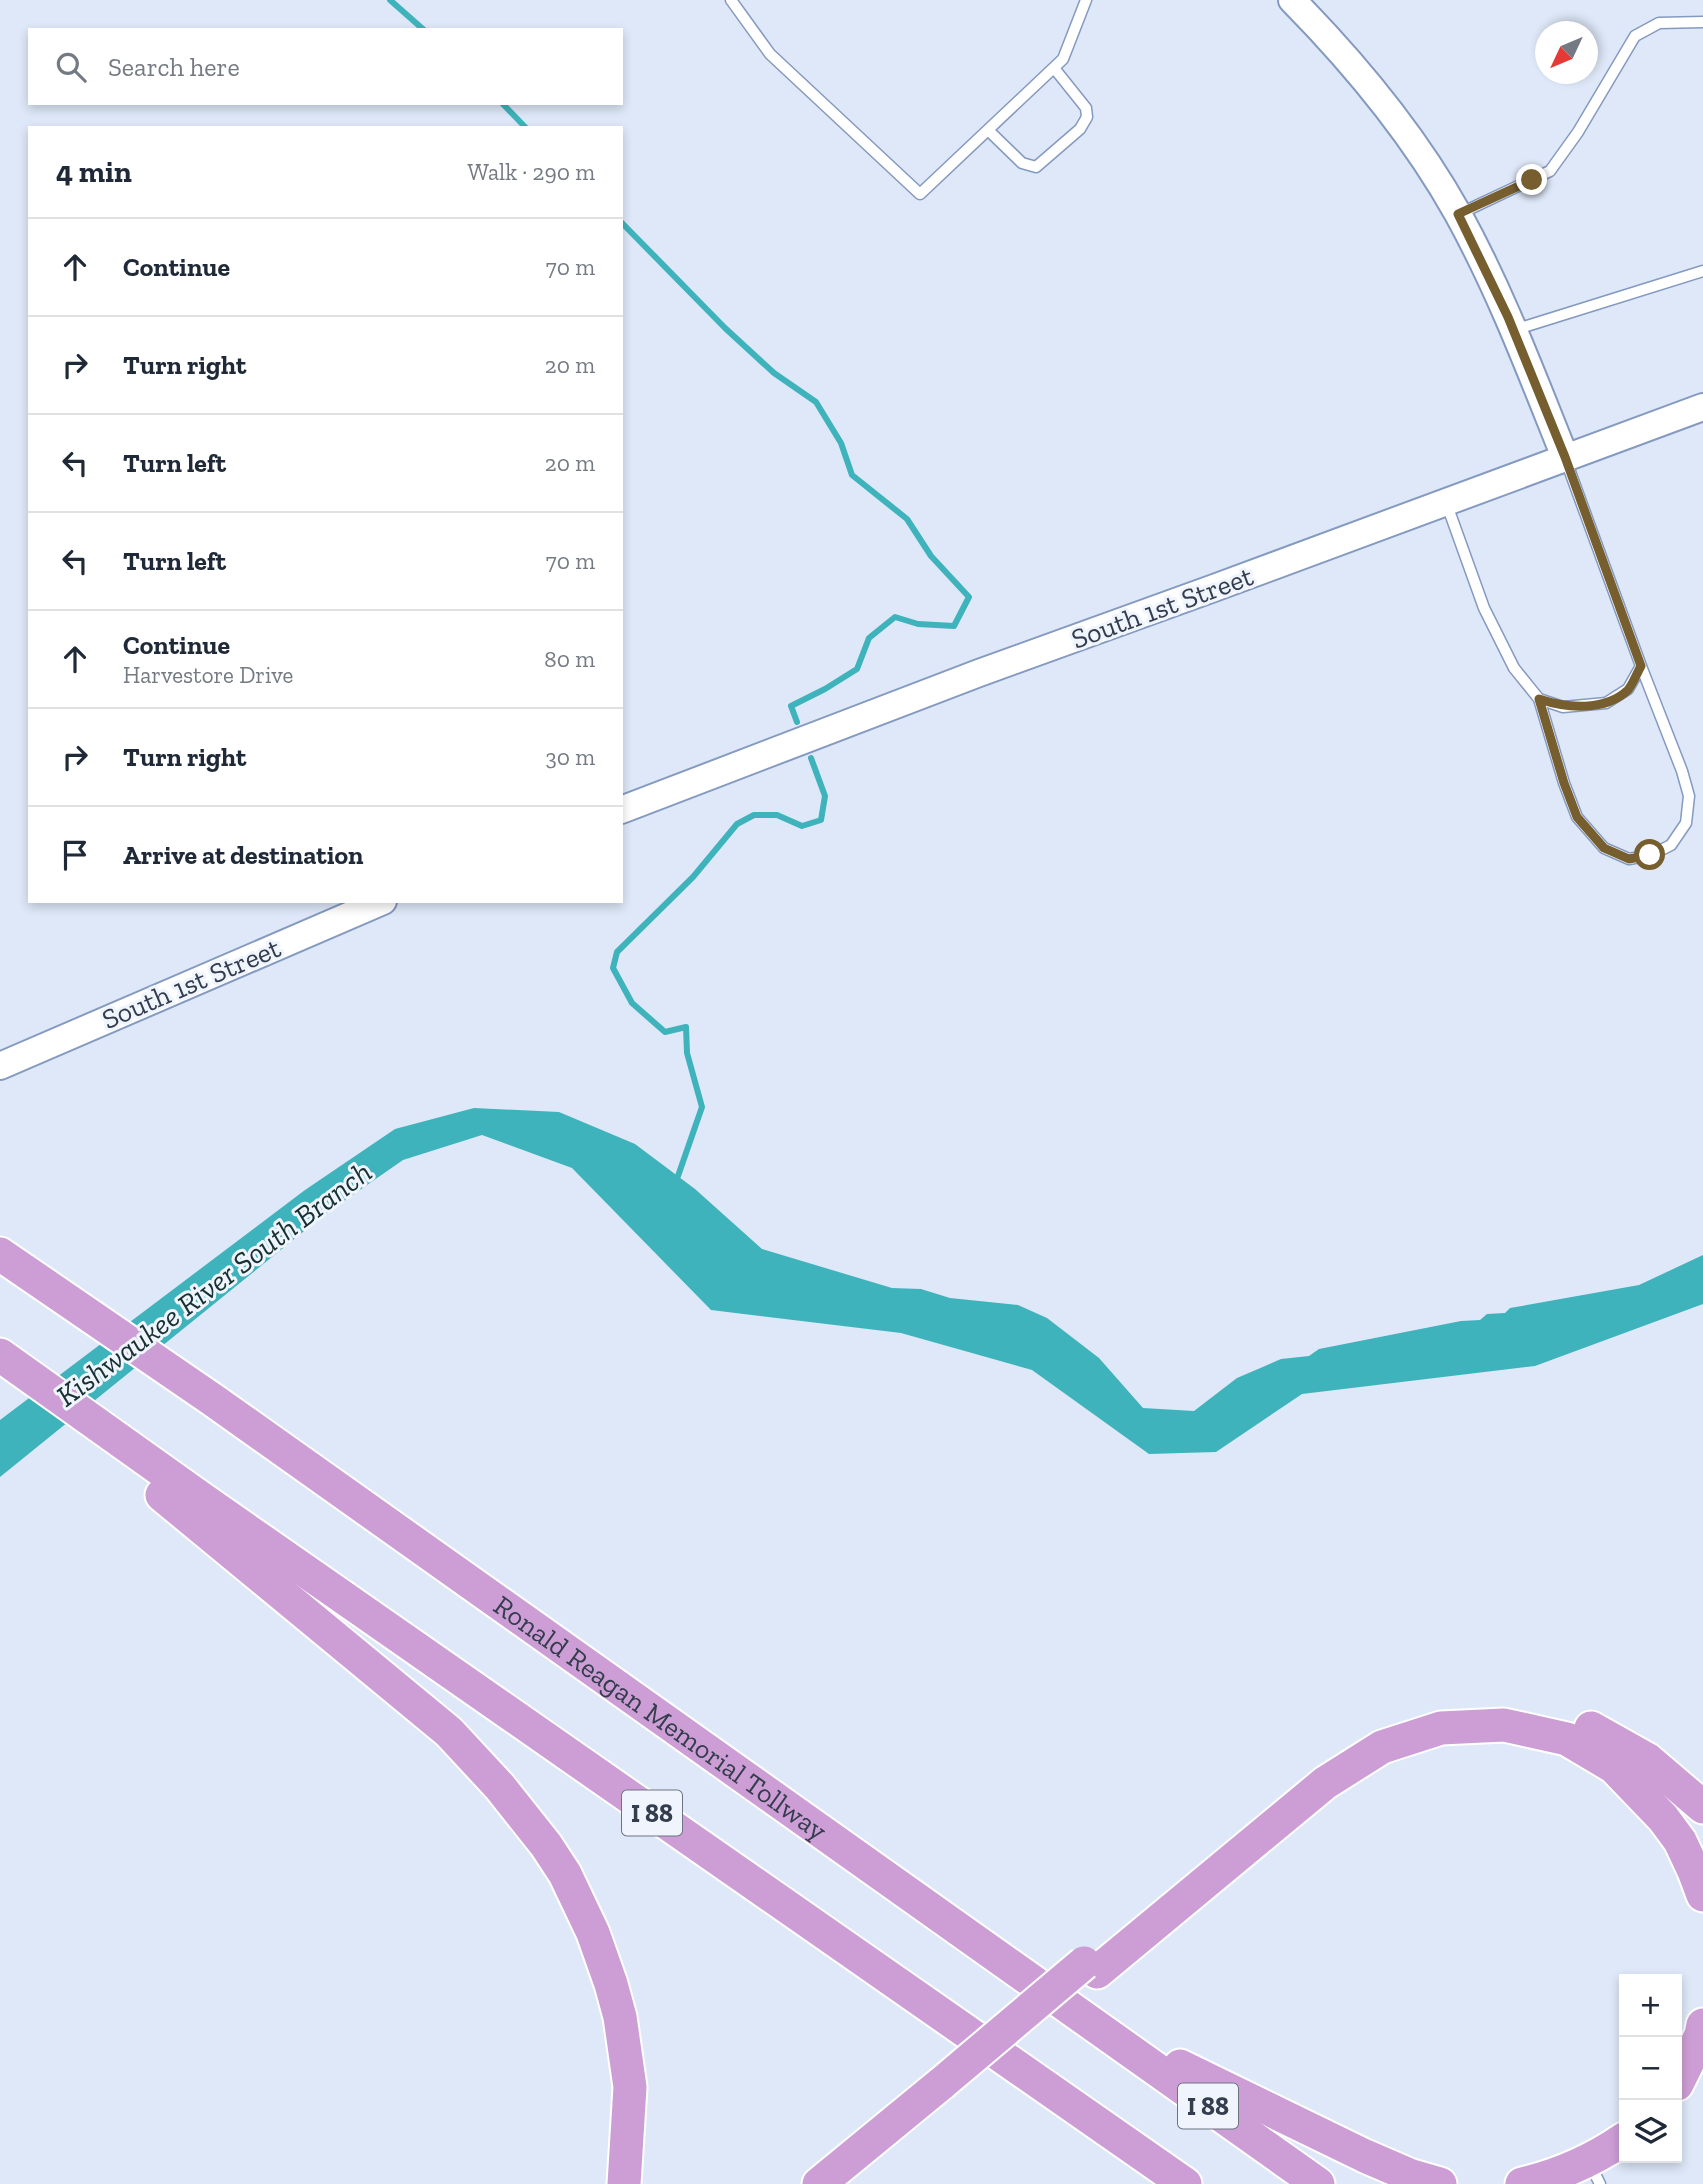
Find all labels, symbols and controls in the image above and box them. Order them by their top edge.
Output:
north arrow [1535,21,1598,84]
search box [28,28,623,105]
icon: search [52,48,90,86]
text: Search here [108,51,240,83]
text: 4 min [56,154,132,190]
text: Walk · 290 m [467,158,595,186]
route end [1516,164,1547,195]
icon: ahead [56,248,94,286]
text: Continue [123,251,230,283]
text: 70 m [546,253,595,281]
icon: right [56,346,94,384]
text: Turn right [123,349,246,381]
text: 20 m [545,351,595,379]
icon: left [56,444,94,482]
text: Turn left [123,447,226,479]
text: 20 m [545,449,595,477]
icon: left [56,542,94,580]
text: Turn left [123,545,226,577]
text: 70 m [546,547,595,575]
street label: South 1st Street [1067,559,1258,656]
text: Continue [123,629,230,661]
icon: ahead [56,640,94,678]
text: 80 m [544,645,595,673]
text: Harvestore Drive [123,661,293,689]
icon: right [56,738,94,776]
text: Turn right [123,741,246,773]
text: 30 m [545,743,595,771]
icon: arrive [56,836,94,874]
text: Arrive at destination [123,839,363,871]
route start [1634,839,1665,870]
street label: South 1st Street [97,931,286,1036]
water label: Kishwaukee River South Branch [49,1154,379,1414]
street label: Ronald Reagan Memorial Tollway [487,1589,834,1848]
road number: I 88 [622,1790,682,1836]
map controls [1619,1974,1682,2163]
button: + [1619,1974,1682,2037]
button: − [1619,2037,1682,2100]
road number: I 88 [1178,2084,1238,2128]
button: layers [1619,2100,1682,2163]

